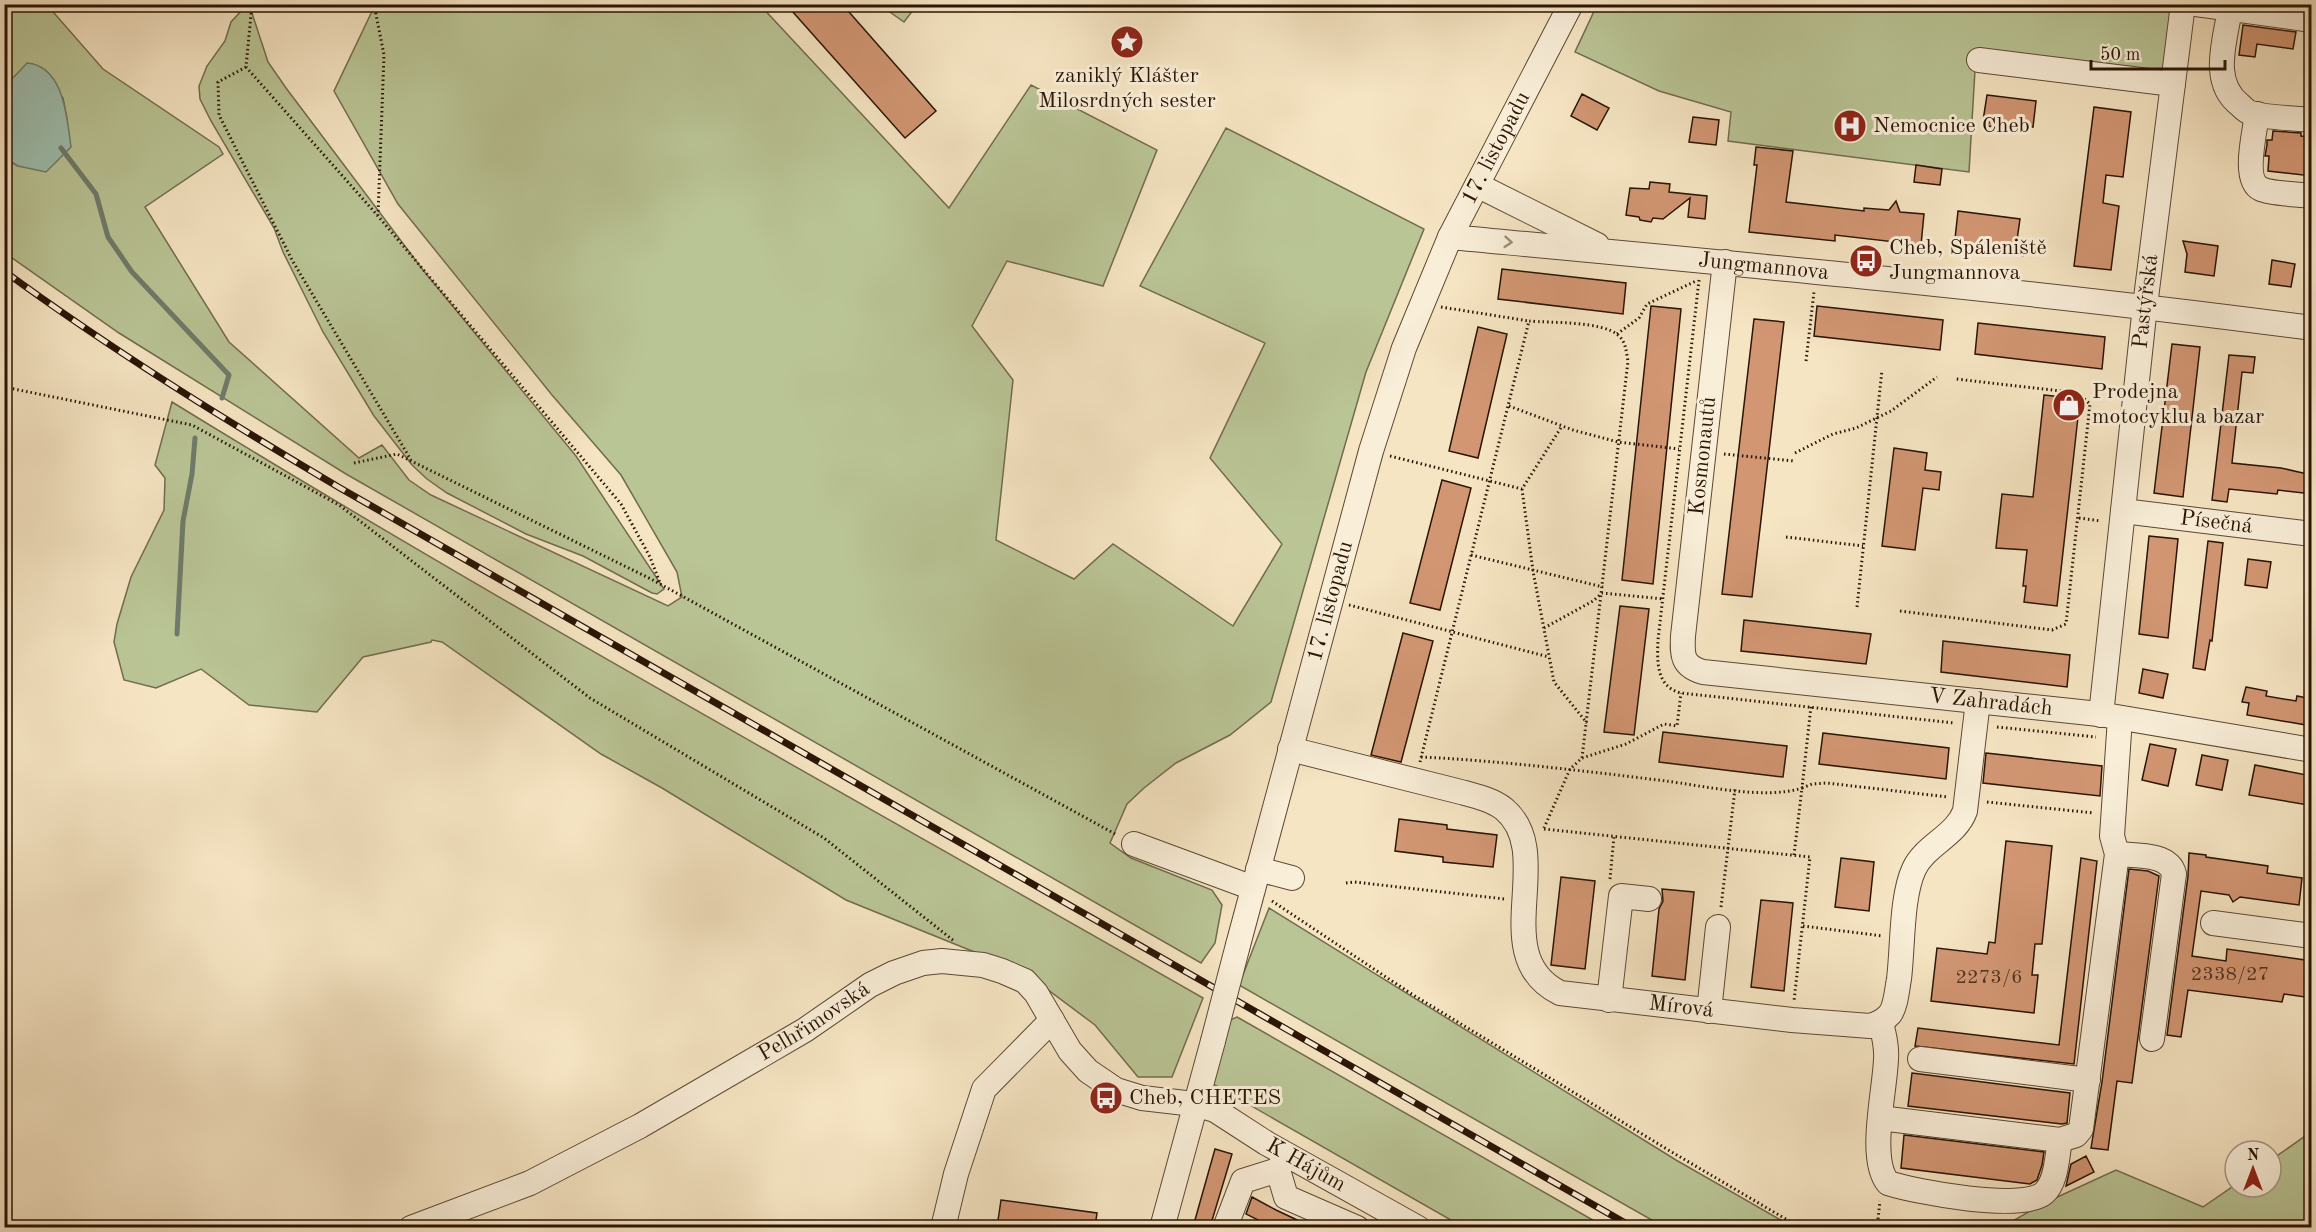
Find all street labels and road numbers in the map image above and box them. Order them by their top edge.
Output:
street label: 17. listopadu [1458,88,1534,208]
street label: Jungmannova [1697,249,1830,284]
street label: Pastýřská [2129,253,2162,350]
street label: Kosmonautů [1686,395,1720,517]
street label: Písečná [2179,507,2254,538]
street label: 17. listopadu [1304,539,1357,664]
street label: V Zahradách [1928,685,2054,720]
street label: Pelhřimovská [755,978,874,1066]
street label: Mírová [1647,992,1715,1022]
street label: K Hájům [1262,1134,1349,1196]

